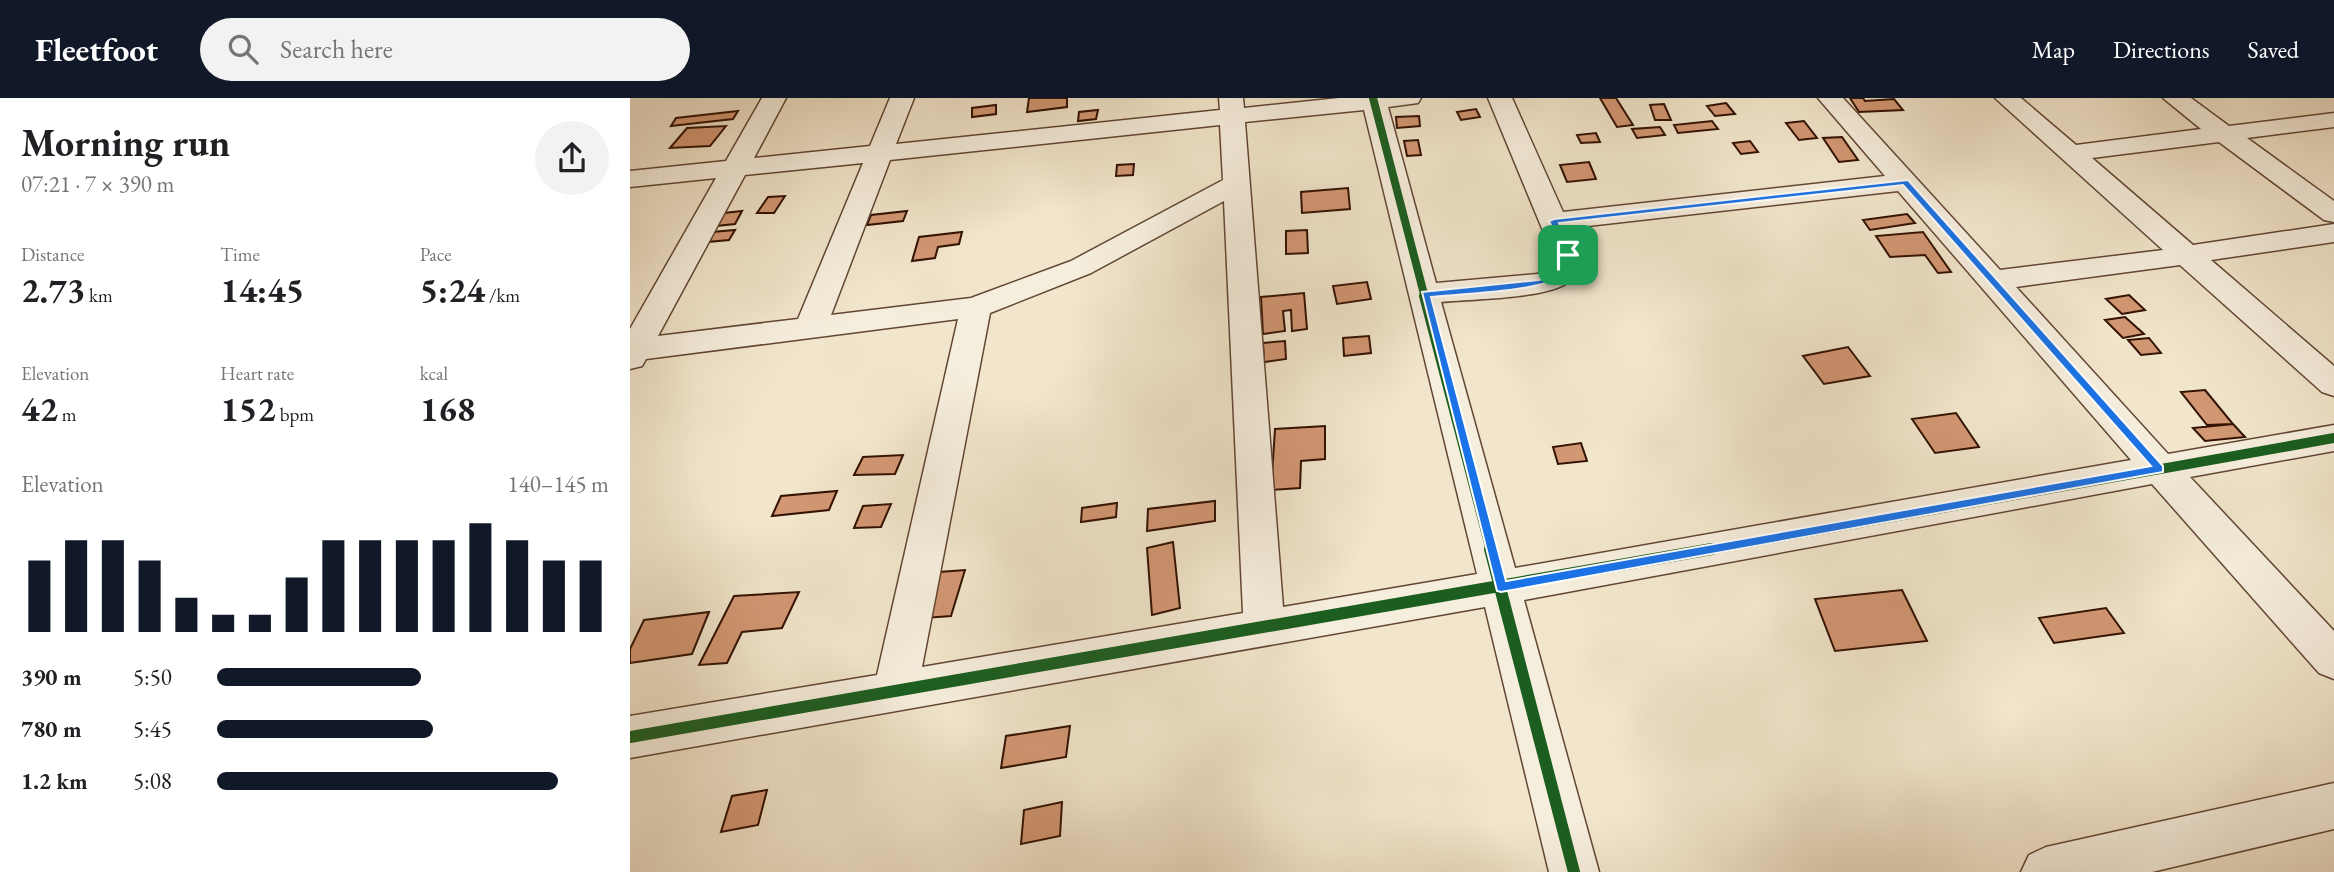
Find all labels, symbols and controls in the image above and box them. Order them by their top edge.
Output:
search box [200,18,690,81]
text: Fleetfoot [35,28,158,71]
icon: search [224,30,262,68]
text: Search here [280,32,393,66]
text: Map [2032,34,2075,65]
text: Directions [2113,34,2210,65]
text: Saved [2248,34,2299,65]
text: Morning run [21,118,230,167]
button: share [535,121,609,195]
text: 07:21 · 7 × 390 m [21,169,174,199]
pin [1538,225,1598,285]
icon: arrive [1549,236,1587,274]
text: Distance [21,242,84,267]
text: Time [220,242,260,267]
text: Pace [420,242,452,267]
text: 2.73 [21,267,85,312]
text: 14:45 [220,267,304,312]
text: 5:24 [420,267,485,312]
text: km [85,283,113,308]
text: /km [485,283,520,308]
text: Elevation [21,361,89,386]
text: Heart rate [220,361,294,386]
text: kcal [420,361,448,386]
text: 42 [21,386,58,431]
text: 152 [220,386,276,431]
text: 168 [420,386,475,431]
text: m [58,402,77,427]
text: bpm [276,402,314,427]
text: Elevation [21,469,104,499]
text: 140–145 m [508,469,609,499]
text: 390 m [21,662,82,692]
text: 5:50 [133,662,172,692]
text: 780 m [21,714,82,744]
text: 5:45 [133,714,172,744]
text: 1.2 km [21,766,88,796]
text: 5:08 [133,766,172,796]

